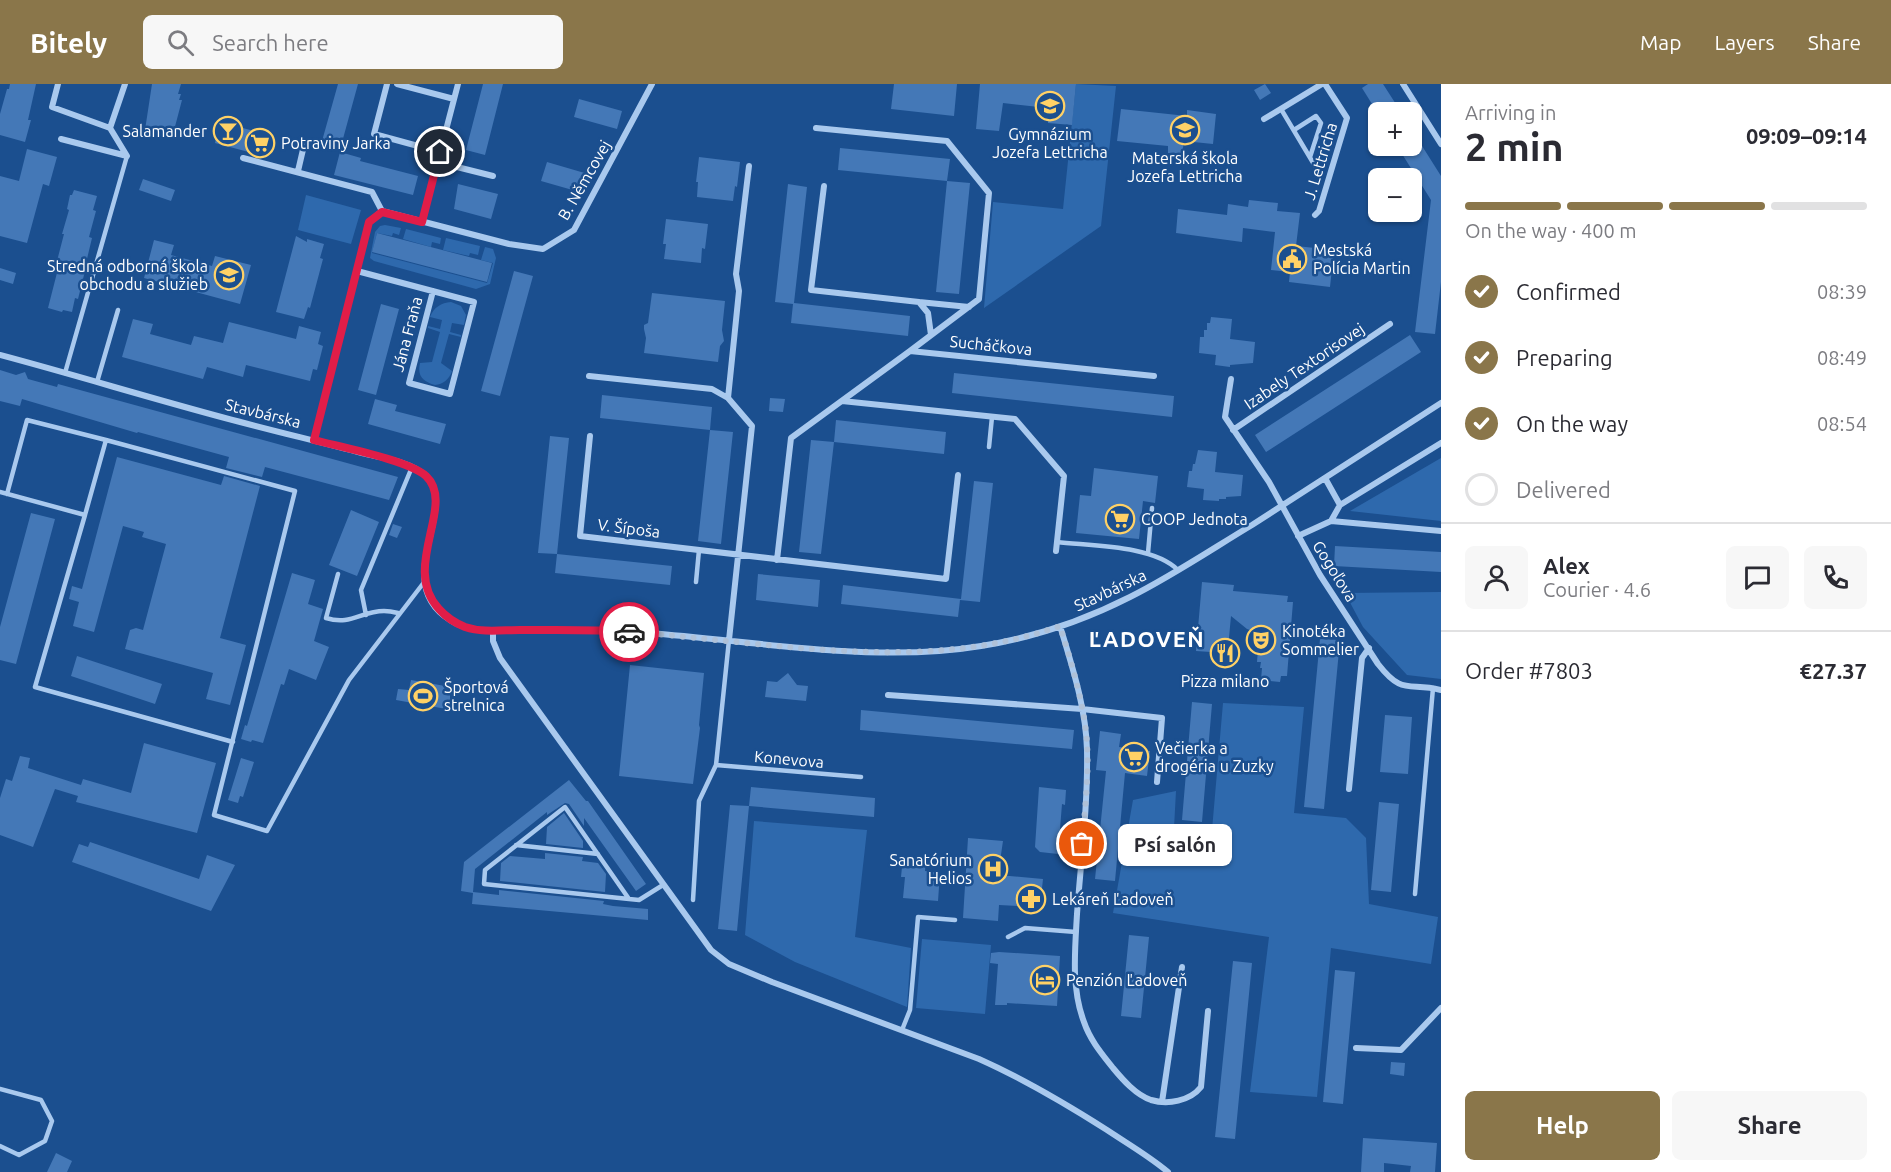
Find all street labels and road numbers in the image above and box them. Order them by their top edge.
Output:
street label: J. Lettricha [1300,120,1340,202]
street label: B. Němcovej [554,137,614,223]
street label: Jána Fraňa [388,295,426,373]
street label: Izabely Textorisovej [1241,319,1367,413]
street label: Sucháčkova [949,332,1033,358]
street label: Stavbárska [223,395,303,431]
street label: V. Šípoša [597,514,661,541]
street label: Gogoľova [1309,537,1361,605]
street label: Stavbárska [1071,565,1149,615]
street label: Konevova [753,747,825,771]

